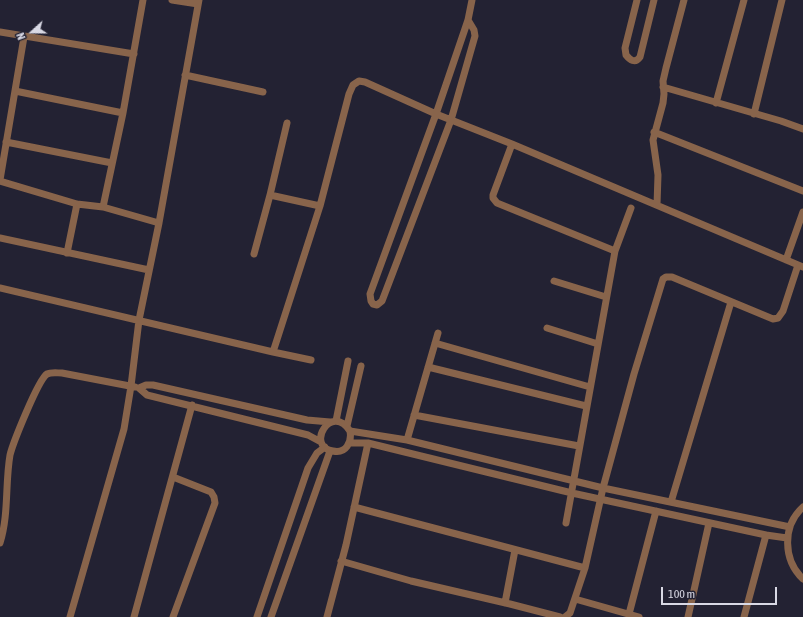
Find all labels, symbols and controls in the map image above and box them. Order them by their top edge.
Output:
north arrow [12,12,52,52]
text: N [14,31,28,41]
scale bar [663,579,779,605]
text: 100 m [668,587,695,601]

